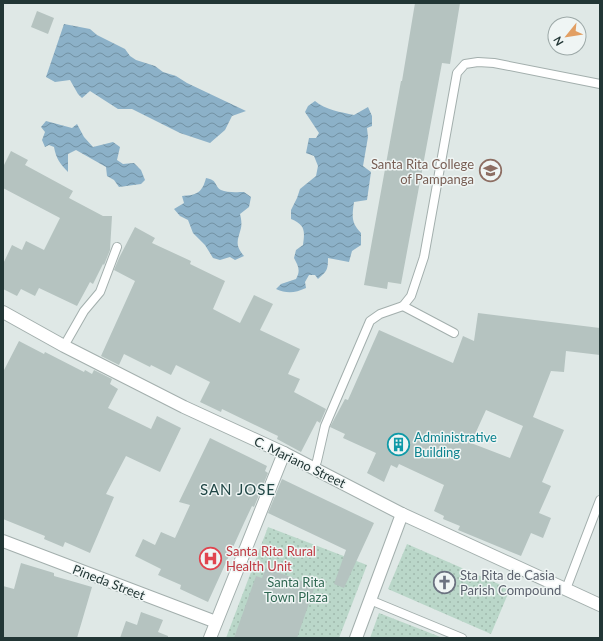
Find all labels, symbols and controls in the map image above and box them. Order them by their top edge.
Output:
north arrow [547,16,587,56]
text: N [550,34,566,48]
place label: Santa Rita College of Pampanga [371,156,474,187]
school or university icon: Santa Rita College of Pampanga [477,158,503,184]
place label: Administrative Building [414,429,497,460]
building icon: Administrative Building [385,431,411,457]
street label: C. Mariano Street [252,433,349,491]
district label: SAN JOSE [200,480,276,498]
place label: Santa Rita Rural Health Unit [226,543,316,574]
hospital icon: Santa Rita Rural Health Unit [198,545,224,571]
street label: Pineda Street [71,561,148,603]
place label: Sta Rita de Casia Parish Compound [460,567,561,598]
church icon: Sta Rita de Casia Parish Compound [432,569,458,595]
park label: Santa Rita Town Plaza [264,574,328,605]

